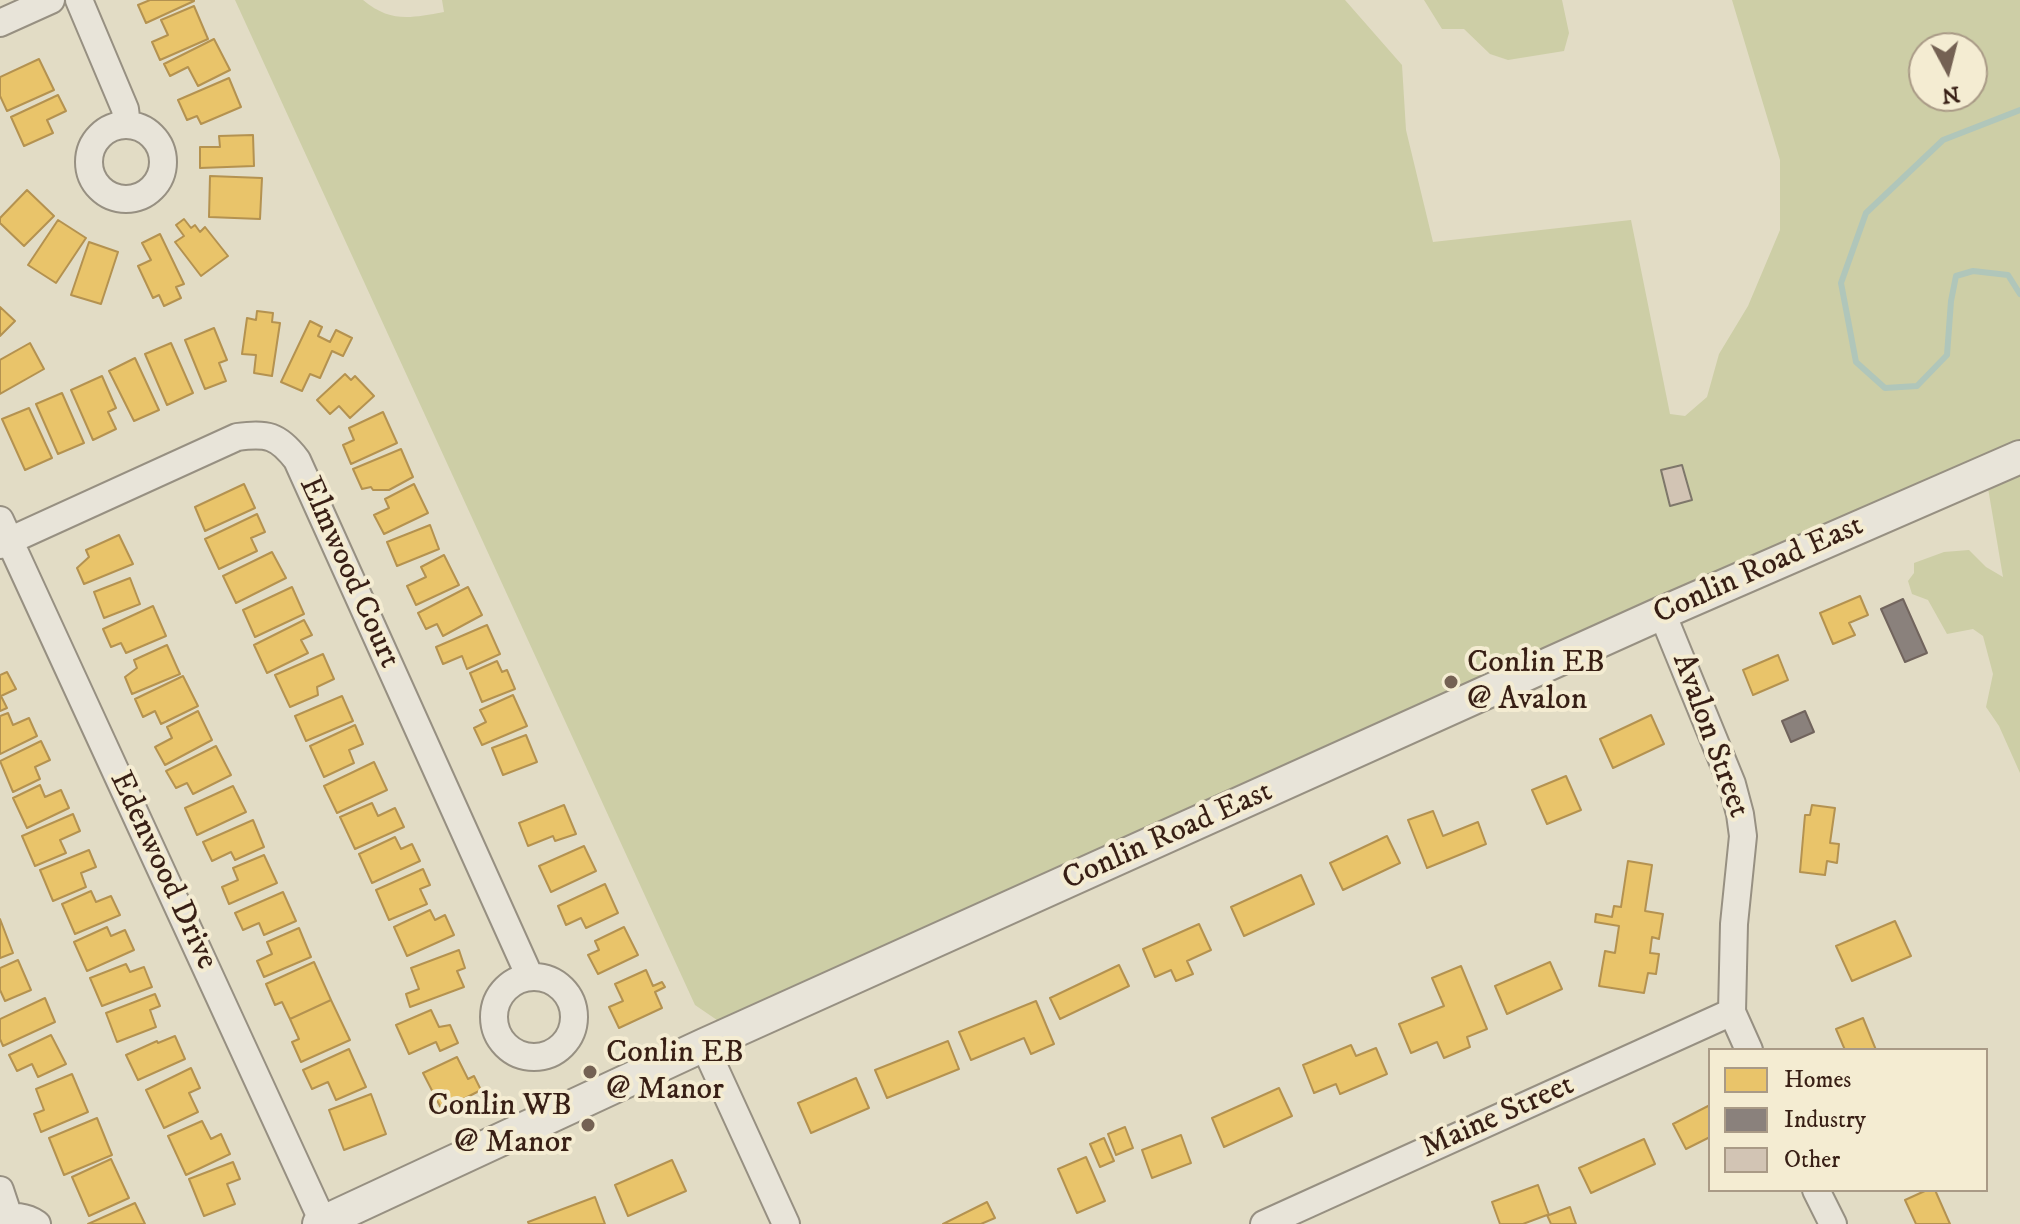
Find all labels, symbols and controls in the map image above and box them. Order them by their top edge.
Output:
north arrow [1908,32,1988,112]
text: N [1940,80,1961,109]
street label: Elmwood Court [289,472,407,674]
street label: Conlin Road East [1648,508,1870,634]
place label: Conlin EB @ Avalon [1467,645,1605,720]
street label: Avalon Street [1662,649,1756,823]
marker: Conlin EB @ Avalon [1442,673,1460,691]
street label: Edenwood Drive [99,766,225,976]
street label: Conlin Road East [1057,774,1279,900]
place label: Conlin EB @ Manor [606,1035,744,1110]
legend [1708,1048,1988,1192]
marker: Conlin EB @ Manor [581,1063,599,1081]
text: Homes [1784,1065,1851,1095]
street label: Maine Street [1416,1067,1580,1169]
place label: Conlin WB @ Manor [427,1088,572,1163]
text: Industry [1784,1105,1866,1135]
marker: Conlin WB @ Manor [579,1116,597,1134]
text: Other [1784,1145,1840,1175]

